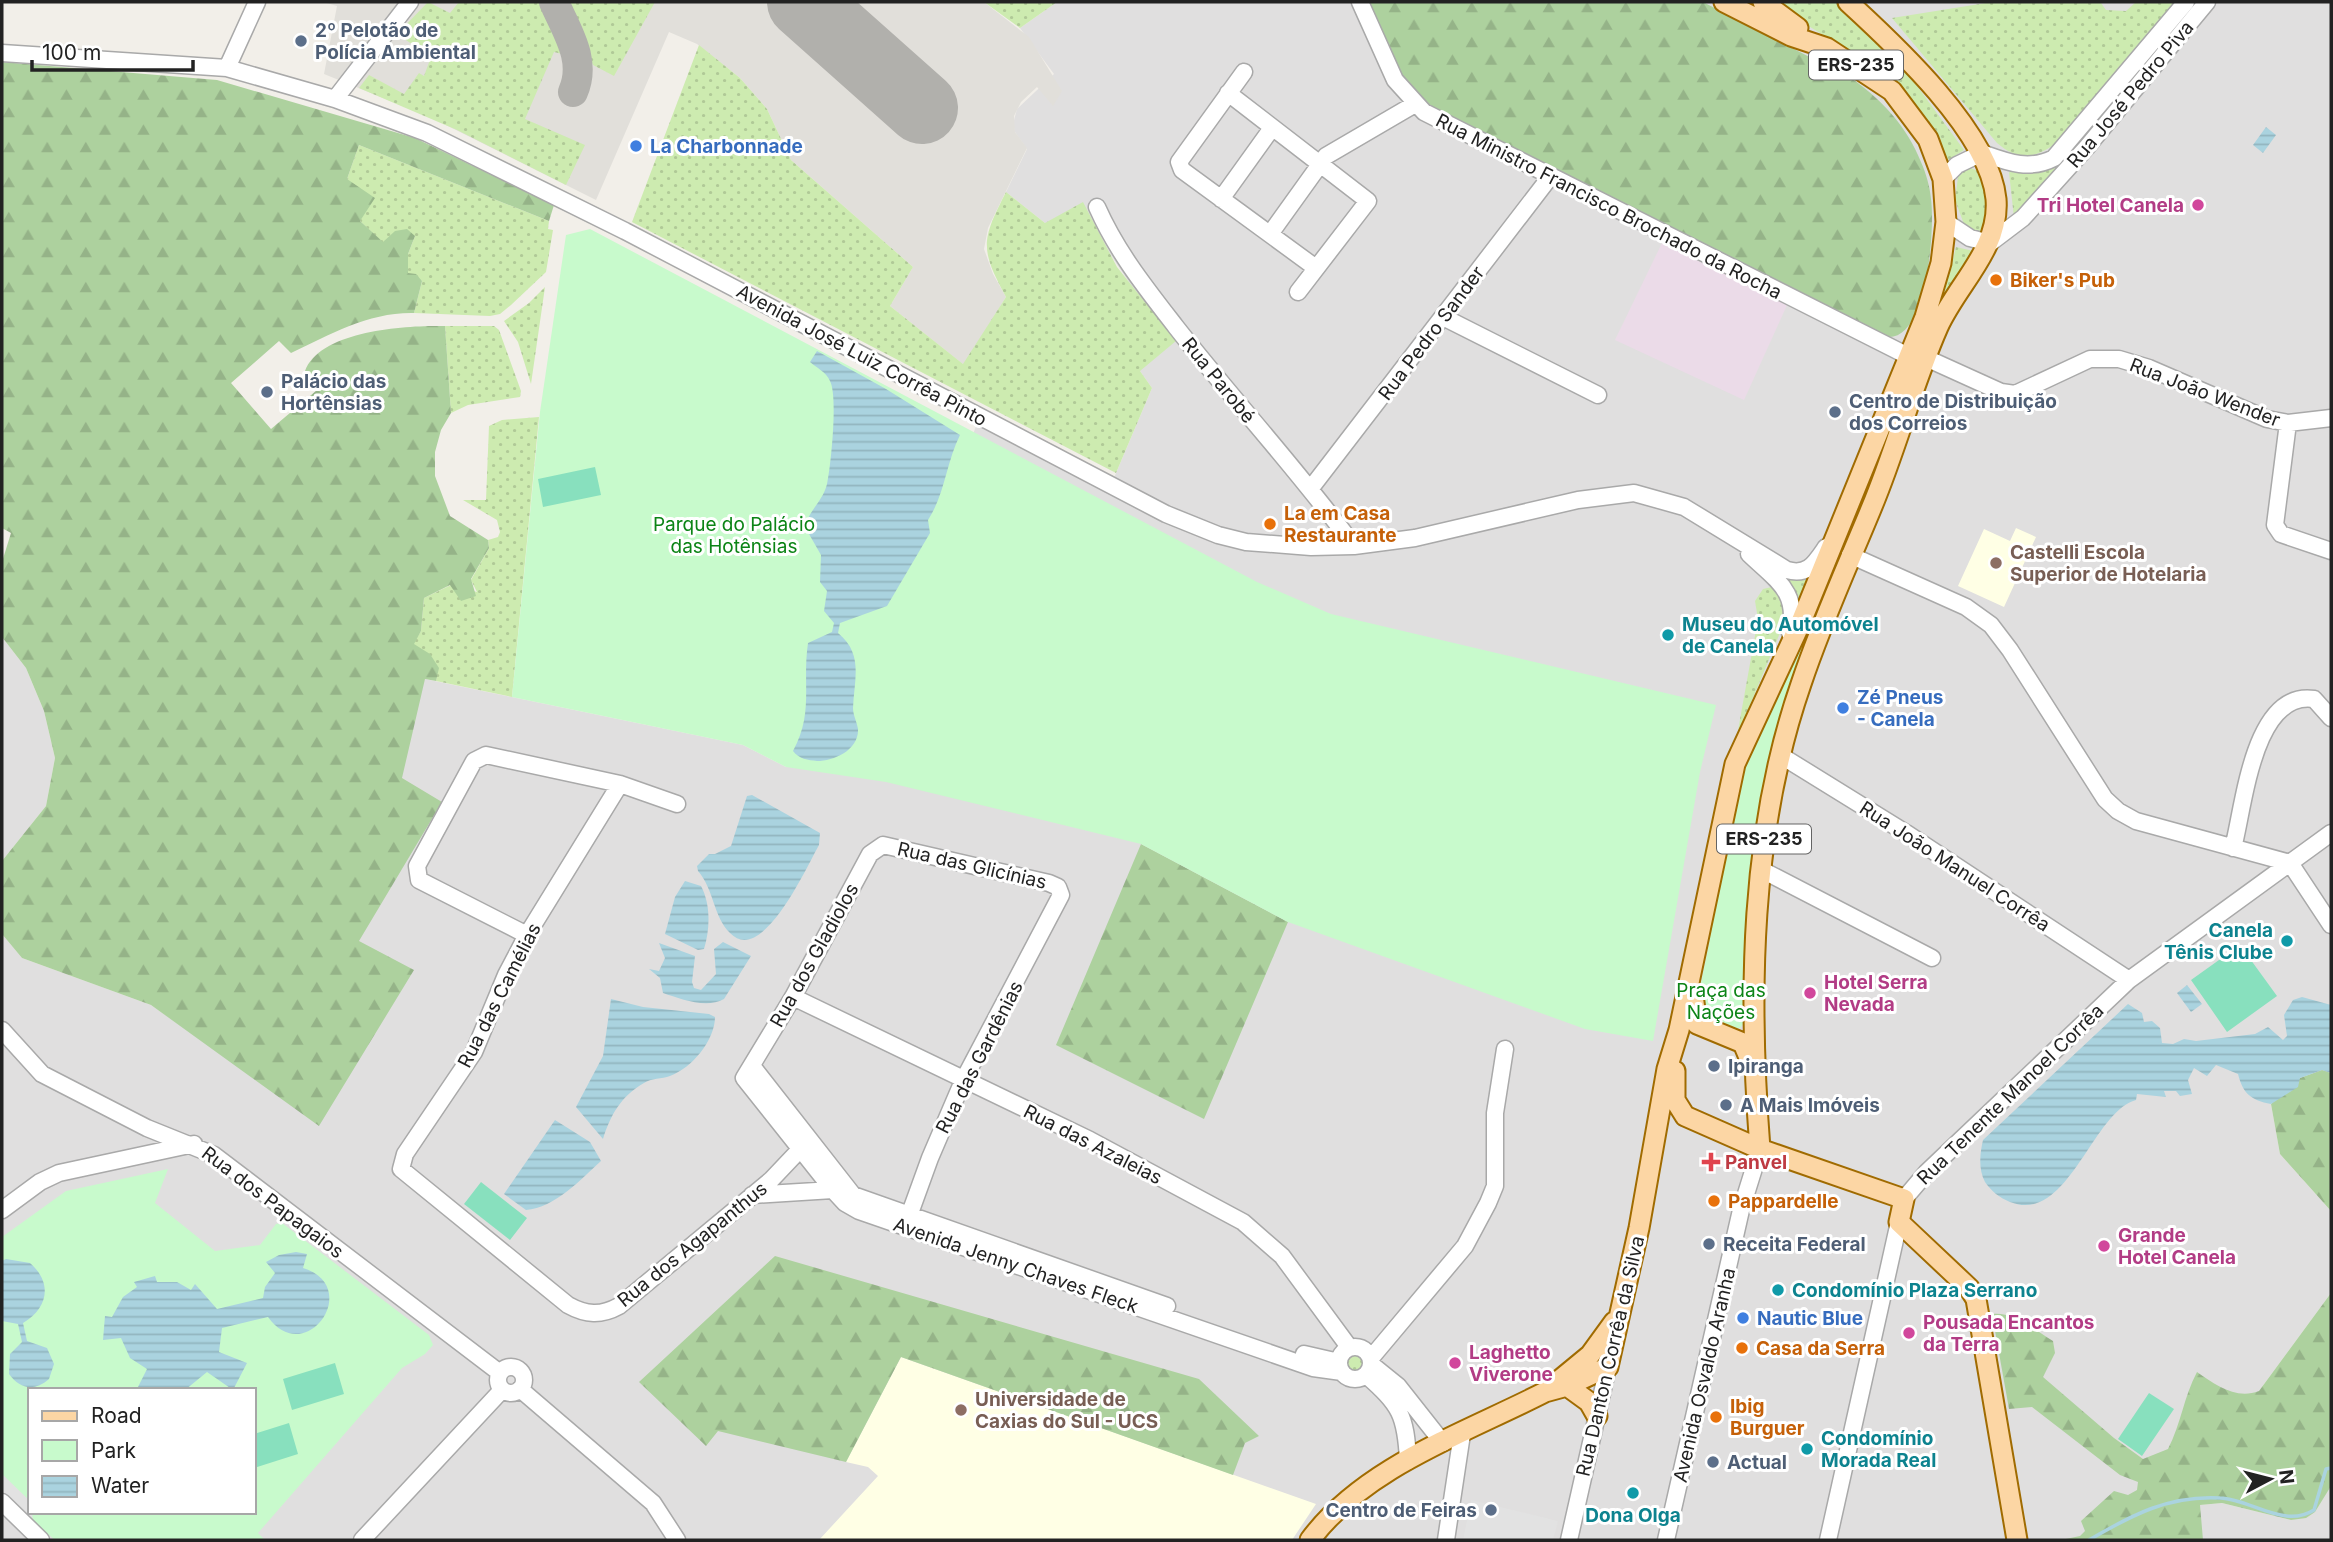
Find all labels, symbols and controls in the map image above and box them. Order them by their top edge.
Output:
street label: Rua José Pedro Piva [2062,16,2198,172]
place label: 2º Pelotão de Polícia Ambiental [315,19,476,64]
scale bar [32,28,192,72]
marker: 2º Pelotão de Polícia Ambiental [293,33,309,49]
text: 100 m [42,40,101,65]
road number: ERS-235 [1809,51,1903,80]
street label: Rua Ministro Francisco Brochado da Rocha [1432,109,1786,304]
place label: La Charbonnade [650,135,803,158]
marker: La Charbonnade [628,138,644,154]
place label: Tri Hotel Canela [2037,194,2184,217]
marker: Tri Hotel Canela [2190,197,2206,213]
street label: Rua Pedro Sander [1374,262,1489,405]
place label: Biker's Pub [2010,269,2115,292]
marker: Biker's Pub [1988,272,2004,288]
street label: Avenida José Luiz Corrêa Pinto [733,280,991,431]
street label: Rua Parobé [1177,333,1260,428]
street label: Rua João Wender [2126,353,2283,432]
place label: Palácio das Hortênsias [281,370,386,415]
marker: Palácio das Hortênsias [259,384,275,400]
place label: Centro de Distribuição dos Correios [1849,390,2057,435]
marker: Centro de Distribuição dos Correios [1827,404,1843,420]
place label: La em Casa Restaurante [1284,502,1397,547]
park label: Parque do Palácio das Hotênsias [653,513,815,558]
marker: La em Casa Restaurante [1262,516,1278,532]
place label: Castelli Escola Superior de Hotelaria [2010,541,2206,586]
marker: Castelli Escola Superior de Hotelaria [1988,555,2004,571]
place label: Museu do Automóvel de Canela [1682,613,1879,658]
marker: Museu do Automóvel de Canela [1660,627,1676,643]
place label: Zé Pneus - Canela [1857,686,1943,731]
marker: Zé Pneus - Canela [1835,700,1851,716]
street label: Rua João Manuel Corrêa [1855,796,2054,937]
road number: ERS-235 [1717,824,1811,854]
street label: Rua das Glicínias [895,837,1049,894]
street label: Rua dos Gladiolos [765,879,864,1031]
street label: Rua das Camélias [453,919,546,1071]
place label: Canela Tênis Clube [2164,919,2273,964]
marker: Canela Tênis Clube [2279,933,2295,949]
place label: Hotel Serra Nevada [1824,971,1928,1016]
street label: Rua das Gardênias [931,977,1028,1137]
park label: Praça das Nações [1676,979,1766,1024]
marker: Hotel Serra Nevada [1802,985,1818,1001]
street label: Rua Tenente Manoel Corrêa [1912,999,2108,1190]
place label: Ipiranga [1728,1055,1804,1078]
marker: Ipiranga [1706,1058,1722,1074]
place label: A Mais Imóveis [1740,1094,1880,1117]
marker: A Mais Imóveis [1718,1097,1734,1113]
street label: Rua das Azaleias [1020,1100,1166,1189]
street label: Rua dos Papagaios [197,1142,348,1263]
place label: Panvel [1725,1151,1787,1174]
marker: Panvel [1703,1154,1719,1170]
street label: Rua dos Agapanthus [613,1177,772,1312]
place label: Pappardelle [1728,1190,1838,1213]
marker: Pappardelle [1706,1193,1722,1209]
street label: Avenida Jenny Chaves Fleck [890,1213,1142,1318]
place label: Grande Hotel Canela [2118,1224,2236,1269]
place label: Receita Federal [1723,1233,1866,1256]
street label: Rua Danton Corrêa da Silva [1572,1234,1649,1479]
marker: Receita Federal [1701,1236,1717,1252]
marker: Grande Hotel Canela [2096,1238,2112,1254]
street label: Avenida Osvaldo Aranha [1669,1266,1740,1485]
place label: Condomínio Plaza Serrano [1792,1279,2037,1302]
marker: Condomínio Plaza Serrano [1770,1282,1786,1298]
place label: Nautic Blue [1757,1307,1863,1330]
marker: Nautic Blue [1735,1310,1751,1326]
place label: Pousada Encantos da Terra [1923,1311,2094,1356]
marker: Pousada Encantos da Terra [1901,1325,1917,1341]
place label: Casa da Serra [1756,1337,1885,1360]
marker: Casa da Serra [1734,1340,1750,1356]
place label: Laghetto Viverone [1469,1341,1553,1386]
marker: Laghetto Viverone [1447,1355,1463,1371]
legend [28,1388,256,1514]
place label: Universidade de Caxias do Sul - UCS [975,1388,1158,1433]
place label: Ibig Burguer [1730,1395,1805,1440]
marker: Universidade de Caxias do Sul - UCS [953,1402,969,1418]
text: Road [91,1403,142,1428]
marker: Ibig Burguer [1708,1409,1724,1425]
place label: Condomínio Morada Real [1821,1427,1936,1472]
text: Park [91,1438,136,1463]
marker: Condomínio Morada Real [1799,1441,1815,1457]
north arrow [2235,1444,2305,1514]
place label: Actual [1727,1451,1787,1474]
marker: Actual [1705,1454,1721,1470]
text: N [2274,1468,2299,1486]
text: Water [91,1473,149,1498]
marker: Dona Olga [1625,1485,1641,1501]
place label: Centro de Feiras [1325,1499,1477,1522]
marker: Centro de Feiras [1483,1502,1499,1518]
place label: Dona Olga [1585,1504,1681,1527]

